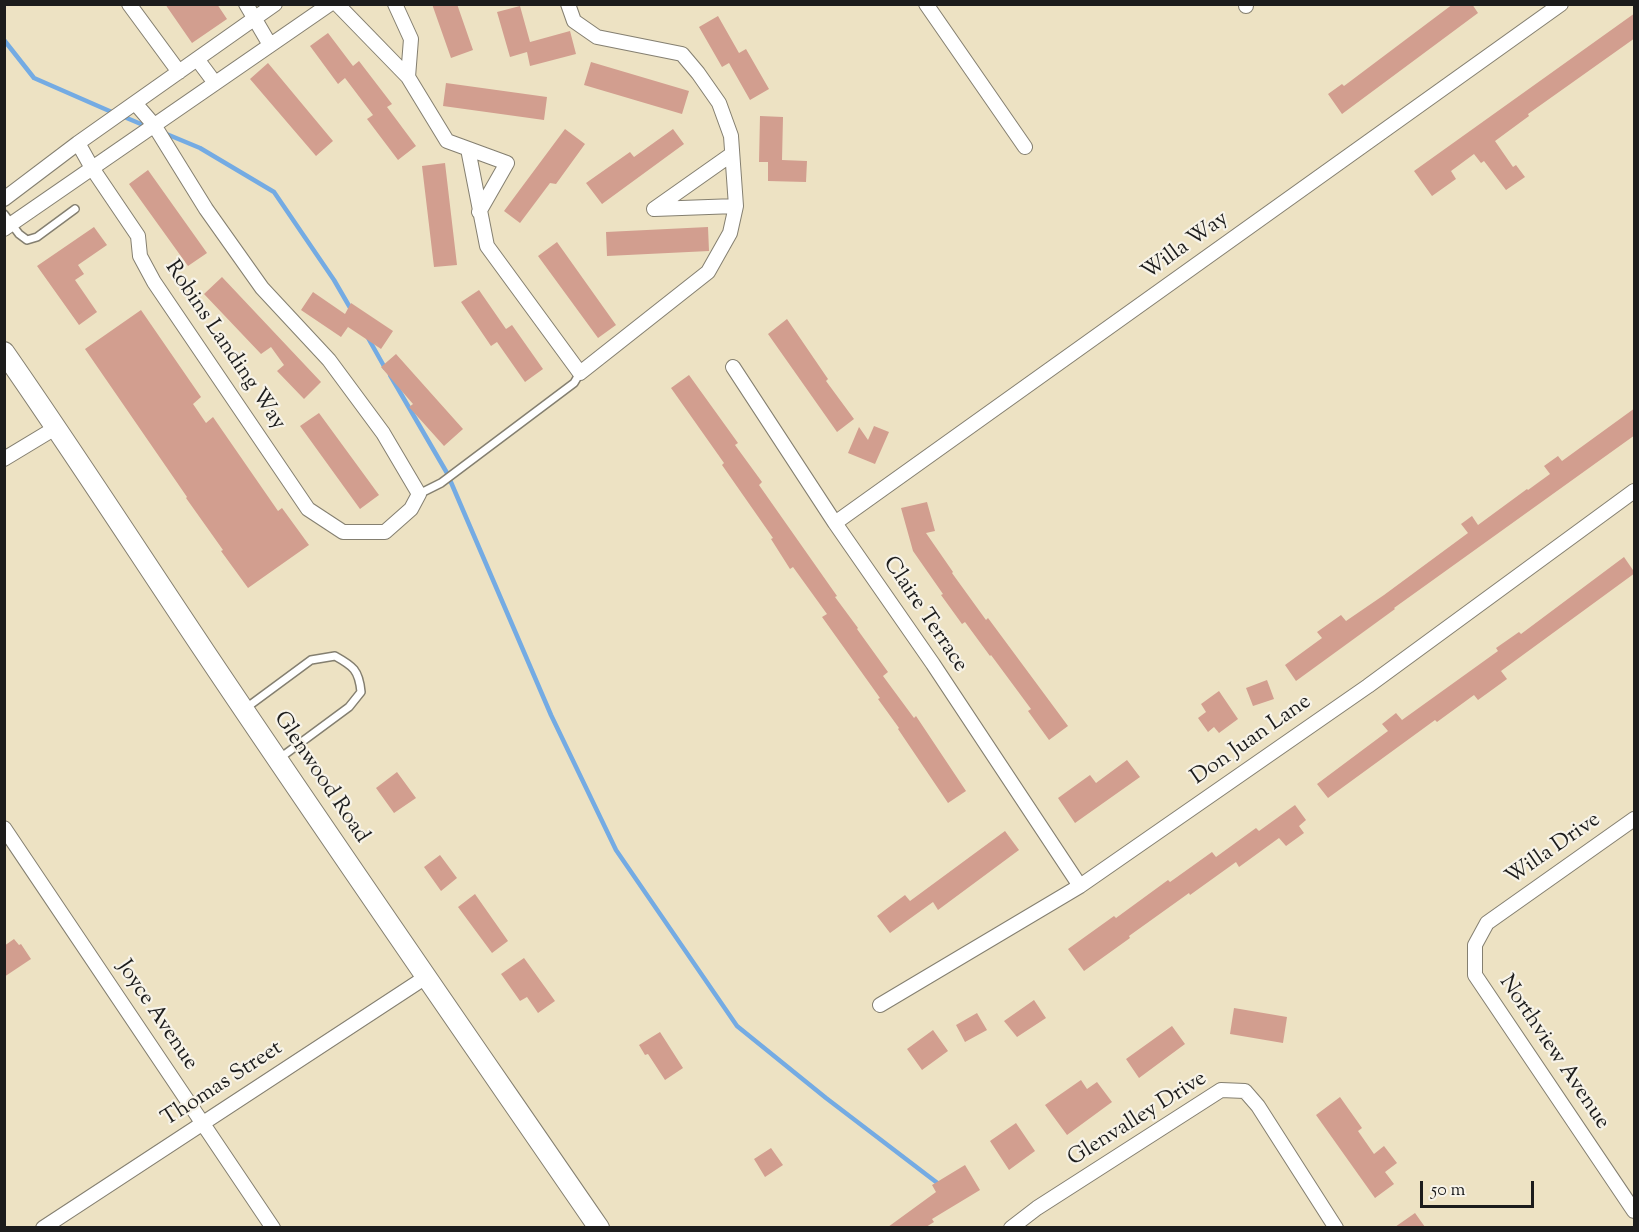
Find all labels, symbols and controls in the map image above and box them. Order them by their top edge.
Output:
street label: Willa Way [1138,207,1234,287]
street label: Robins Landing Way [158,256,290,436]
street label: Claire Terrace [876,552,972,678]
street label: Don Juan Lane [1187,690,1317,792]
street label: Glenwood Road [266,707,374,849]
street label: Willa Drive [1502,808,1606,892]
street label: Joyce Avenue [110,956,202,1076]
street label: Northview Avenue [1492,971,1614,1135]
street label: Thomas Street [158,1036,288,1134]
street label: Glenvalley Drive [1064,1067,1212,1173]
scale bar [1423,1169,1537,1207]
text: 50 m [1431,1178,1465,1204]

